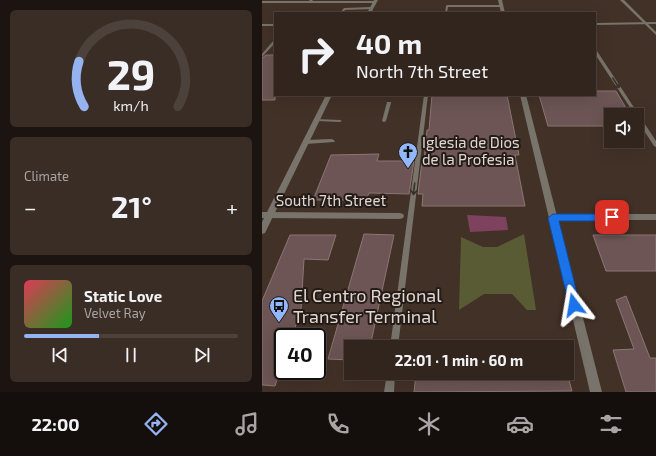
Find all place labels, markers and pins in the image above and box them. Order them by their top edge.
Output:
place label: Iglesia de Dios de la Profesia [422,133,520,168]
church icon: Iglesia de Dios de la Profesia [397,141,419,169]
pin [595,200,629,234]
place label: El Centro Regional Transfer Terminal [293,284,442,327]
bus stop icon: El Centro Regional Transfer Terminal [268,295,290,323]

